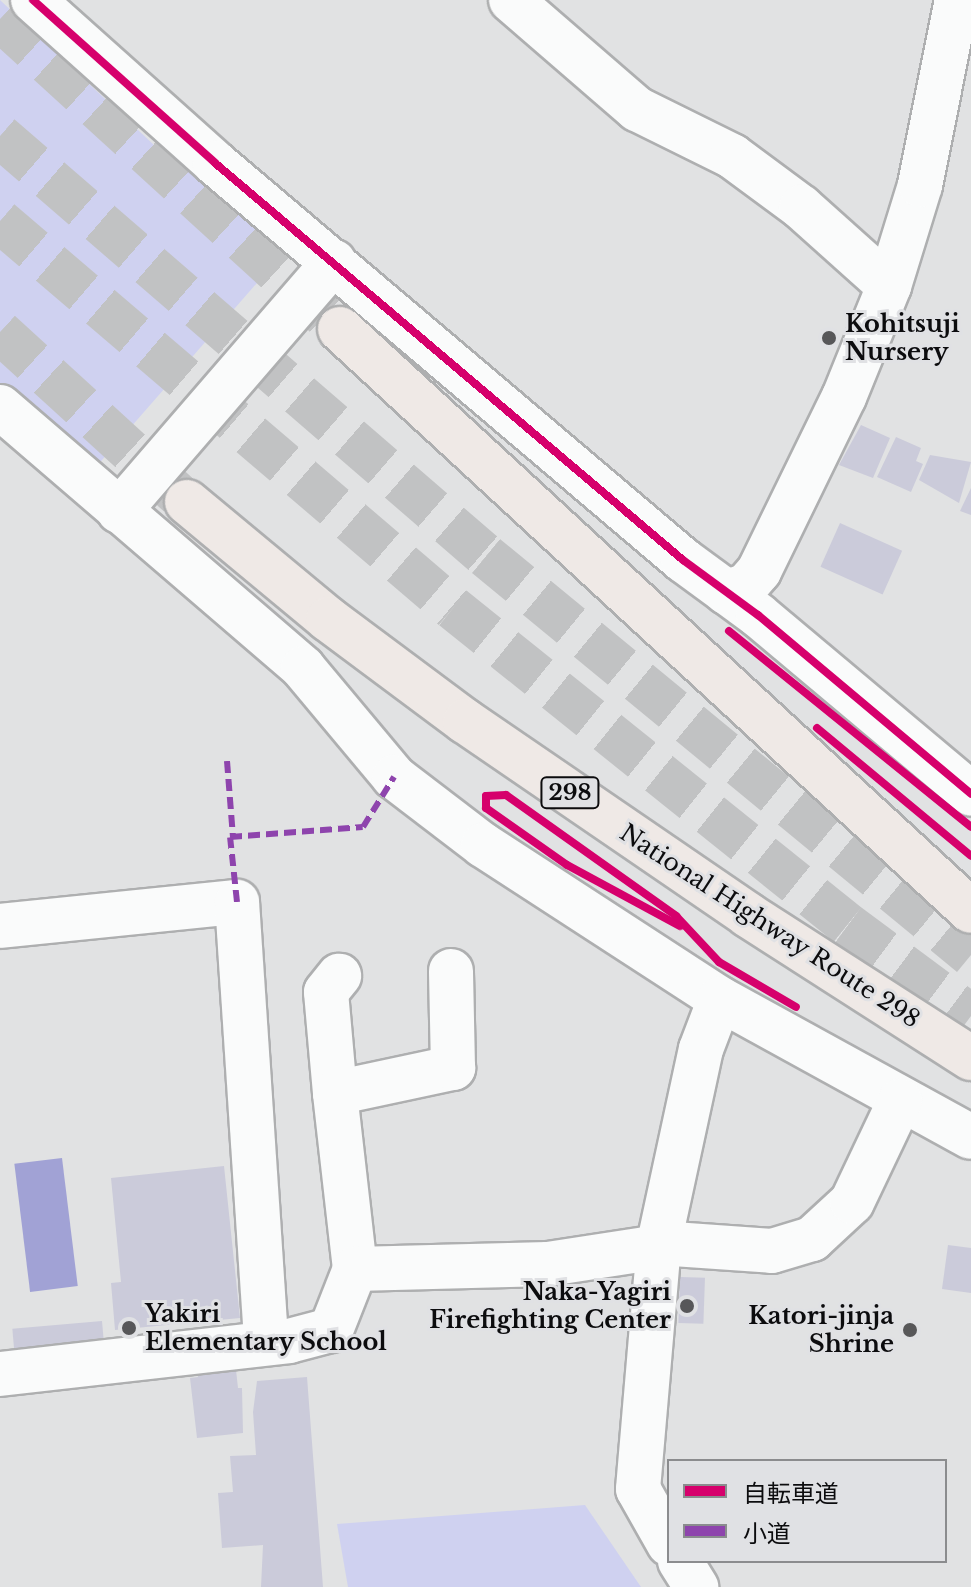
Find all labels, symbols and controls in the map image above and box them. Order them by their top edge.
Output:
place label: Kohitsuji Nursery [845,310,960,366]
marker: Kohitsuji Nursery [820,329,838,347]
road number: 298 [540,775,600,811]
street label: National Highway Route 298 [614,818,926,1034]
place label: Naka-Yagiri Firefighting Center [429,1278,671,1334]
marker: Naka-Yagiri Firefighting Center [678,1297,696,1315]
place label: Yakiri Elementary School [145,1300,387,1356]
place label: Katori-jinja Shrine [748,1302,894,1358]
marker: Yakiri Elementary School [120,1319,138,1337]
marker: Katori-jinja Shrine [901,1321,919,1339]
legend [667,1459,947,1563]
text: 自転車道 [743,1479,839,1508]
text: 小道 [743,1519,791,1548]

